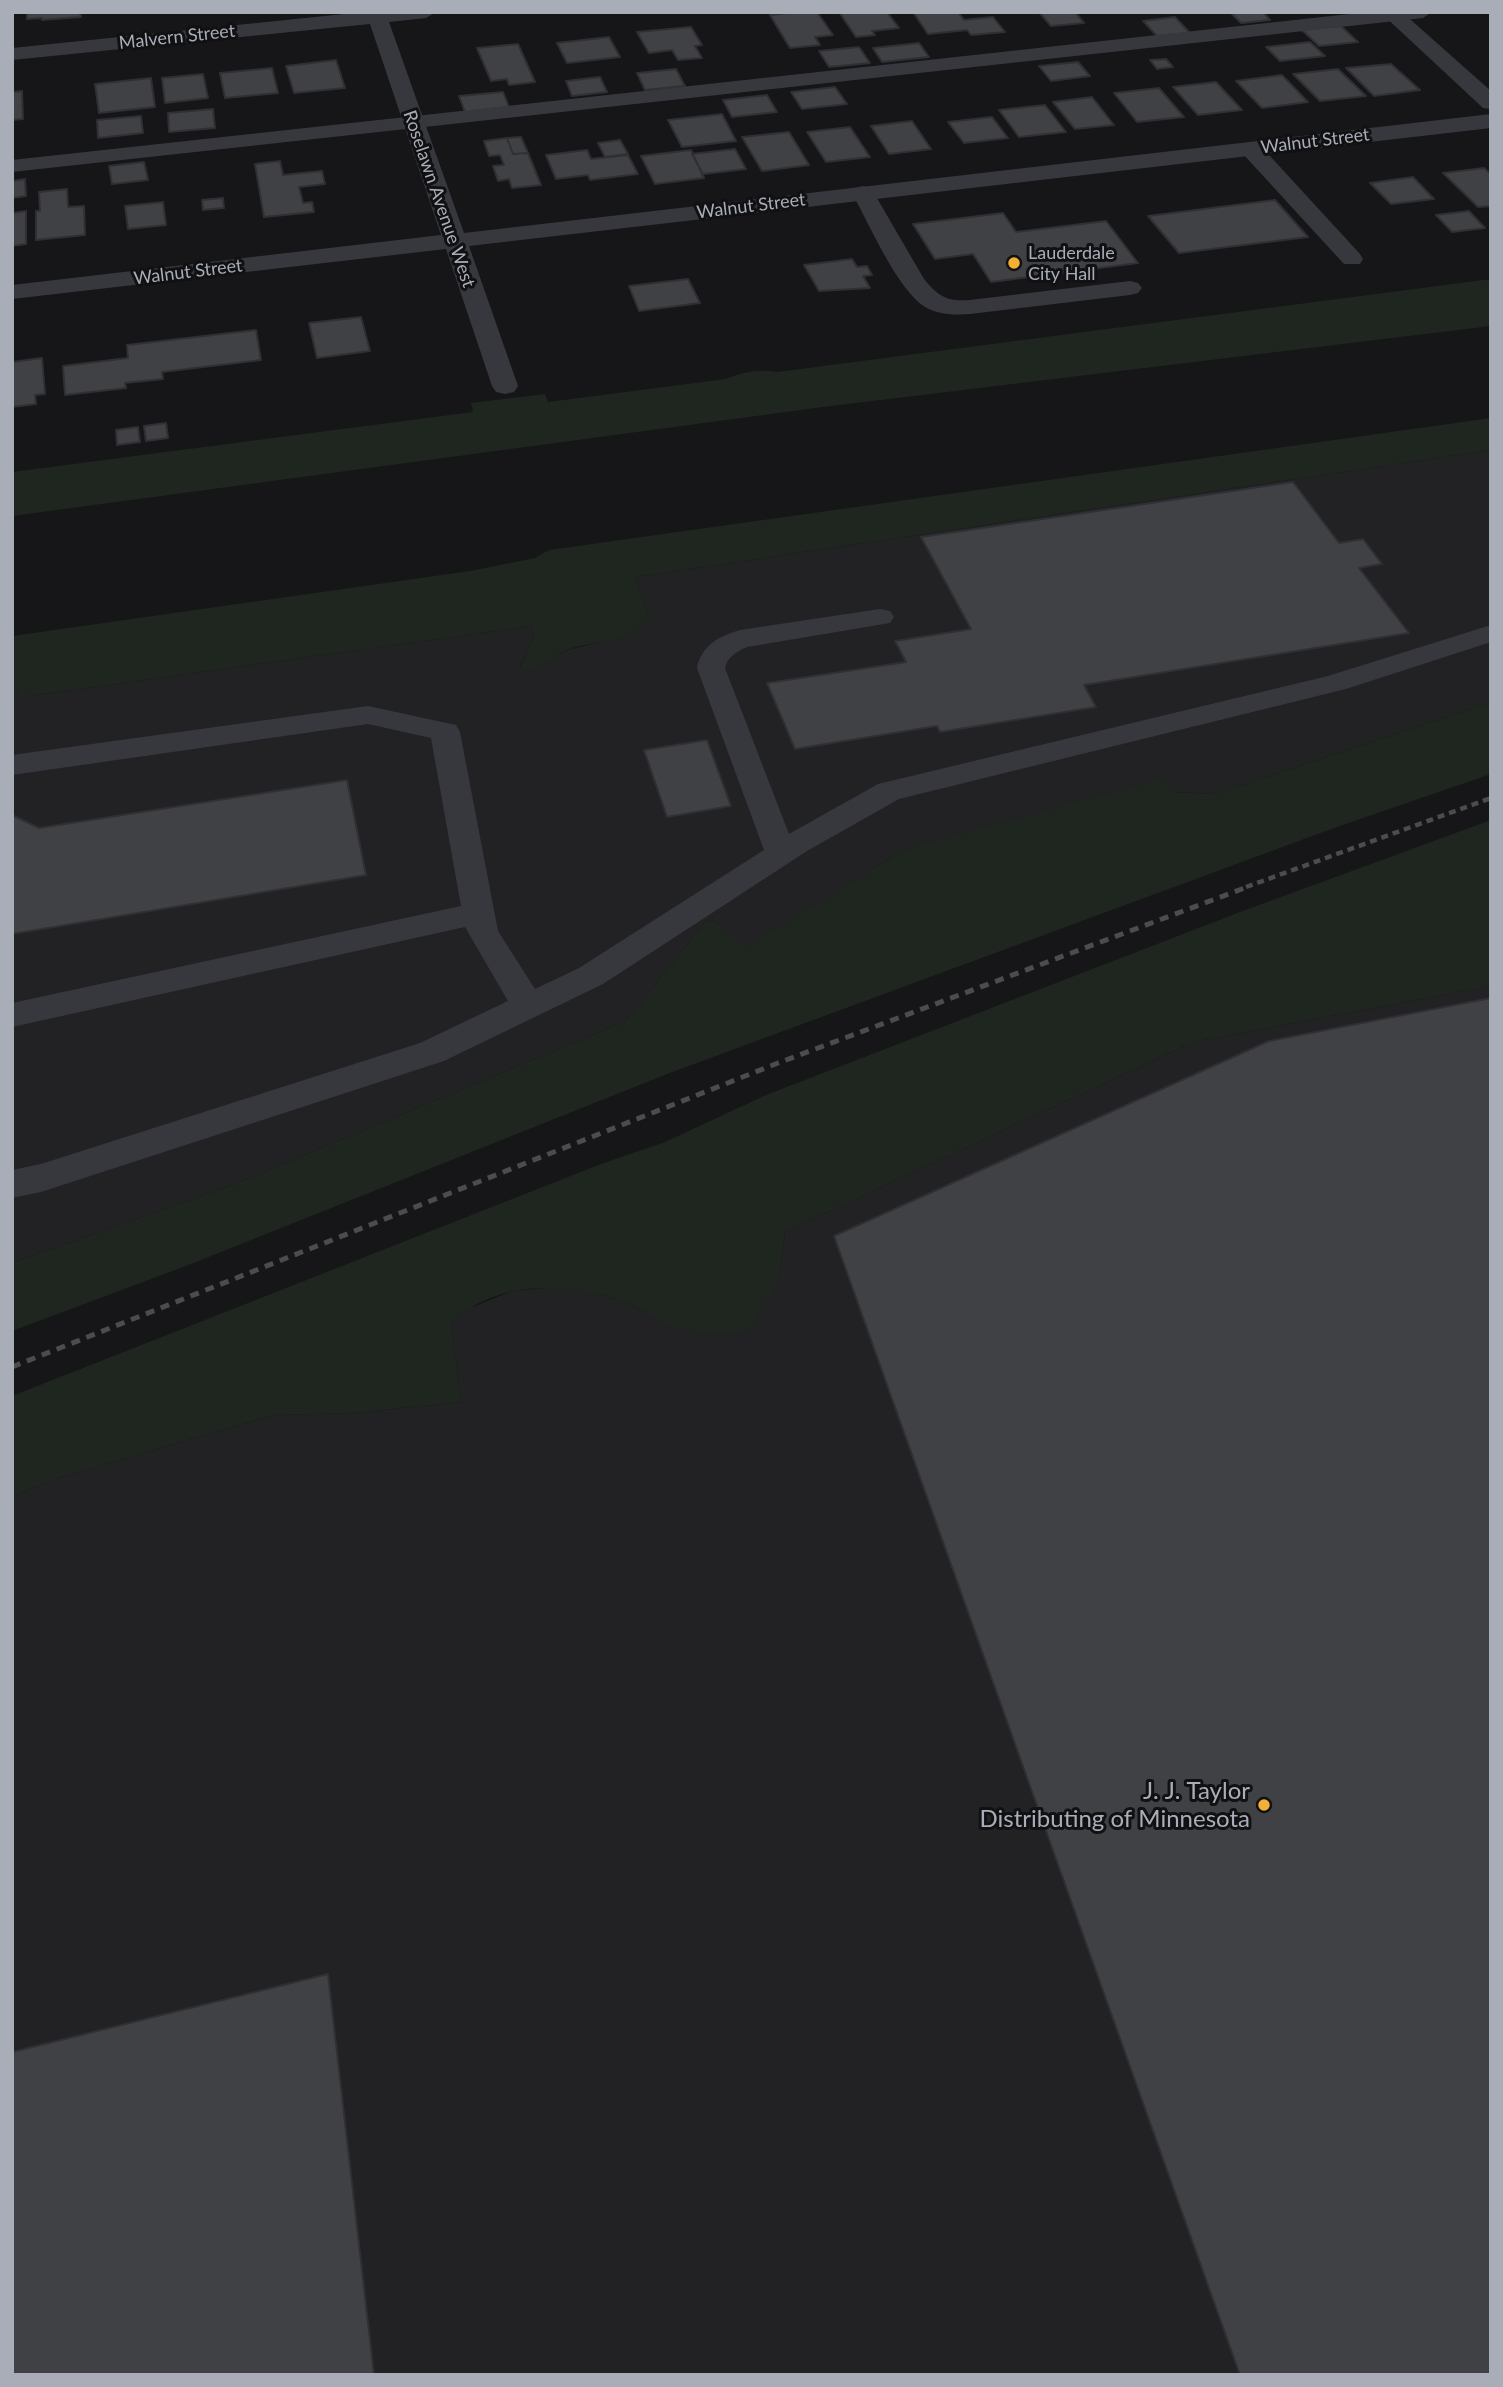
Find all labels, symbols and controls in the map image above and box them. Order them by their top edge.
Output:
street label: Malvern Street [118,20,236,54]
street label: Roselawn Avenue West [399,108,479,290]
street label: Walnut Street [1259,124,1371,158]
street label: Walnut Street [695,189,807,223]
place label: Lauderdale City Hall [1028,242,1115,284]
street label: Walnut Street [132,255,244,289]
marker: Lauderdale City Hall [1006,255,1022,271]
place label: J. J. Taylor Distributing of Minnesota [980,1777,1250,1833]
marker: J. J. Taylor Distributing of Minnesota [1256,1797,1272,1813]

